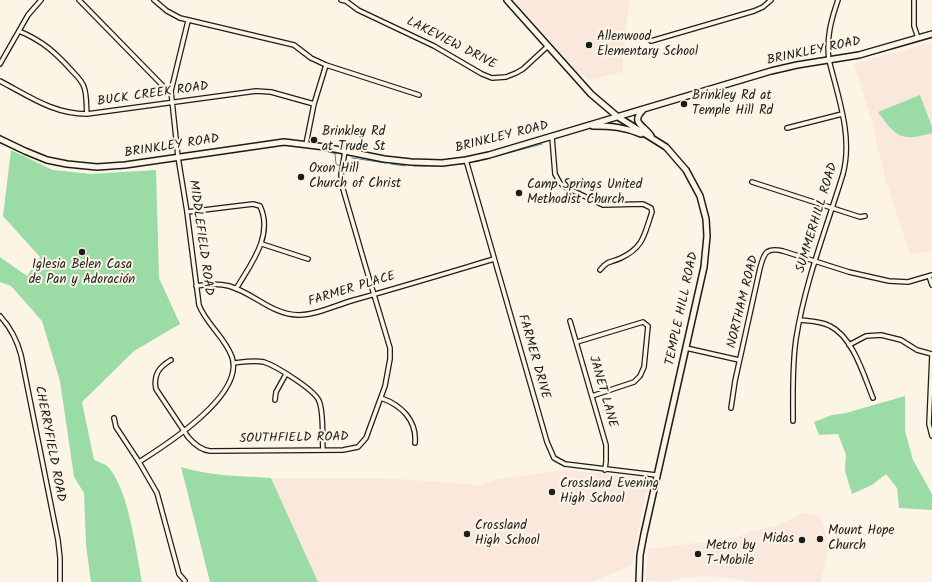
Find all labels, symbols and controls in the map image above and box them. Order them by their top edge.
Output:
street label: LAKEVIEW DRIVE [403,15,499,73]
place label: Allenwood Elementary School [597,30,698,61]
street label: BRINKLEY ROAD [766,34,862,70]
marker: Allenwood Elementary School [584,40,594,50]
street label: BUCK CREEK ROAD [96,79,210,111]
place label: Brinkley Rd at Temple Hill Rd [692,89,773,120]
marker: Brinkley Rd at Temple Hill Rd [679,99,689,109]
street label: BRINKLEY ROAD [454,119,550,157]
place label: Brinkley Rd at Trude St [322,125,385,156]
street label: BRINKLEY ROAD [124,132,220,162]
marker: Brinkley Rd at Trude St [309,135,319,145]
street label: SUMMERHILL ROAD [794,161,842,275]
place label: Oxon Hill Church of Christ [309,162,401,193]
marker: Oxon Hill Church of Christ [296,172,306,182]
place label: Camp Springs United Methodist Church [527,178,642,209]
street label: MIDDLEFIELD ROAD [184,179,216,297]
marker: Camp Springs United Methodist Church [514,188,524,198]
marker: Iglesia Belen Casa de Pan y Adoración [77,247,87,257]
street label: TEMPLE HILL ROAD [663,251,703,367]
street label: NORTHAM ROAD [725,254,763,350]
place label: Iglesia Belen Casa de Pan y Adoración [29,258,135,289]
street label: FARMER PLACE [306,269,398,311]
street label: FARMER DRIVE [513,313,553,401]
street label: JANET LANE [584,354,620,430]
street label: CHERRYFIELD ROAD [30,385,68,503]
street label: SOUTHFIELD ROAD [239,430,349,448]
place label: Crossland Evening High School [560,477,659,508]
marker: Crossland Evening High School [547,487,557,497]
place label: Crossland High School [475,519,540,550]
place label: Mount Hope Church [828,524,894,555]
marker: Crossland High School [462,529,472,539]
place label: Midas [763,532,794,548]
marker: Mount Hope Church [815,534,825,544]
marker: Midas [797,535,807,545]
place label: Metro by T-Mobile [706,539,755,570]
marker: Metro by T-Mobile [693,549,703,559]

